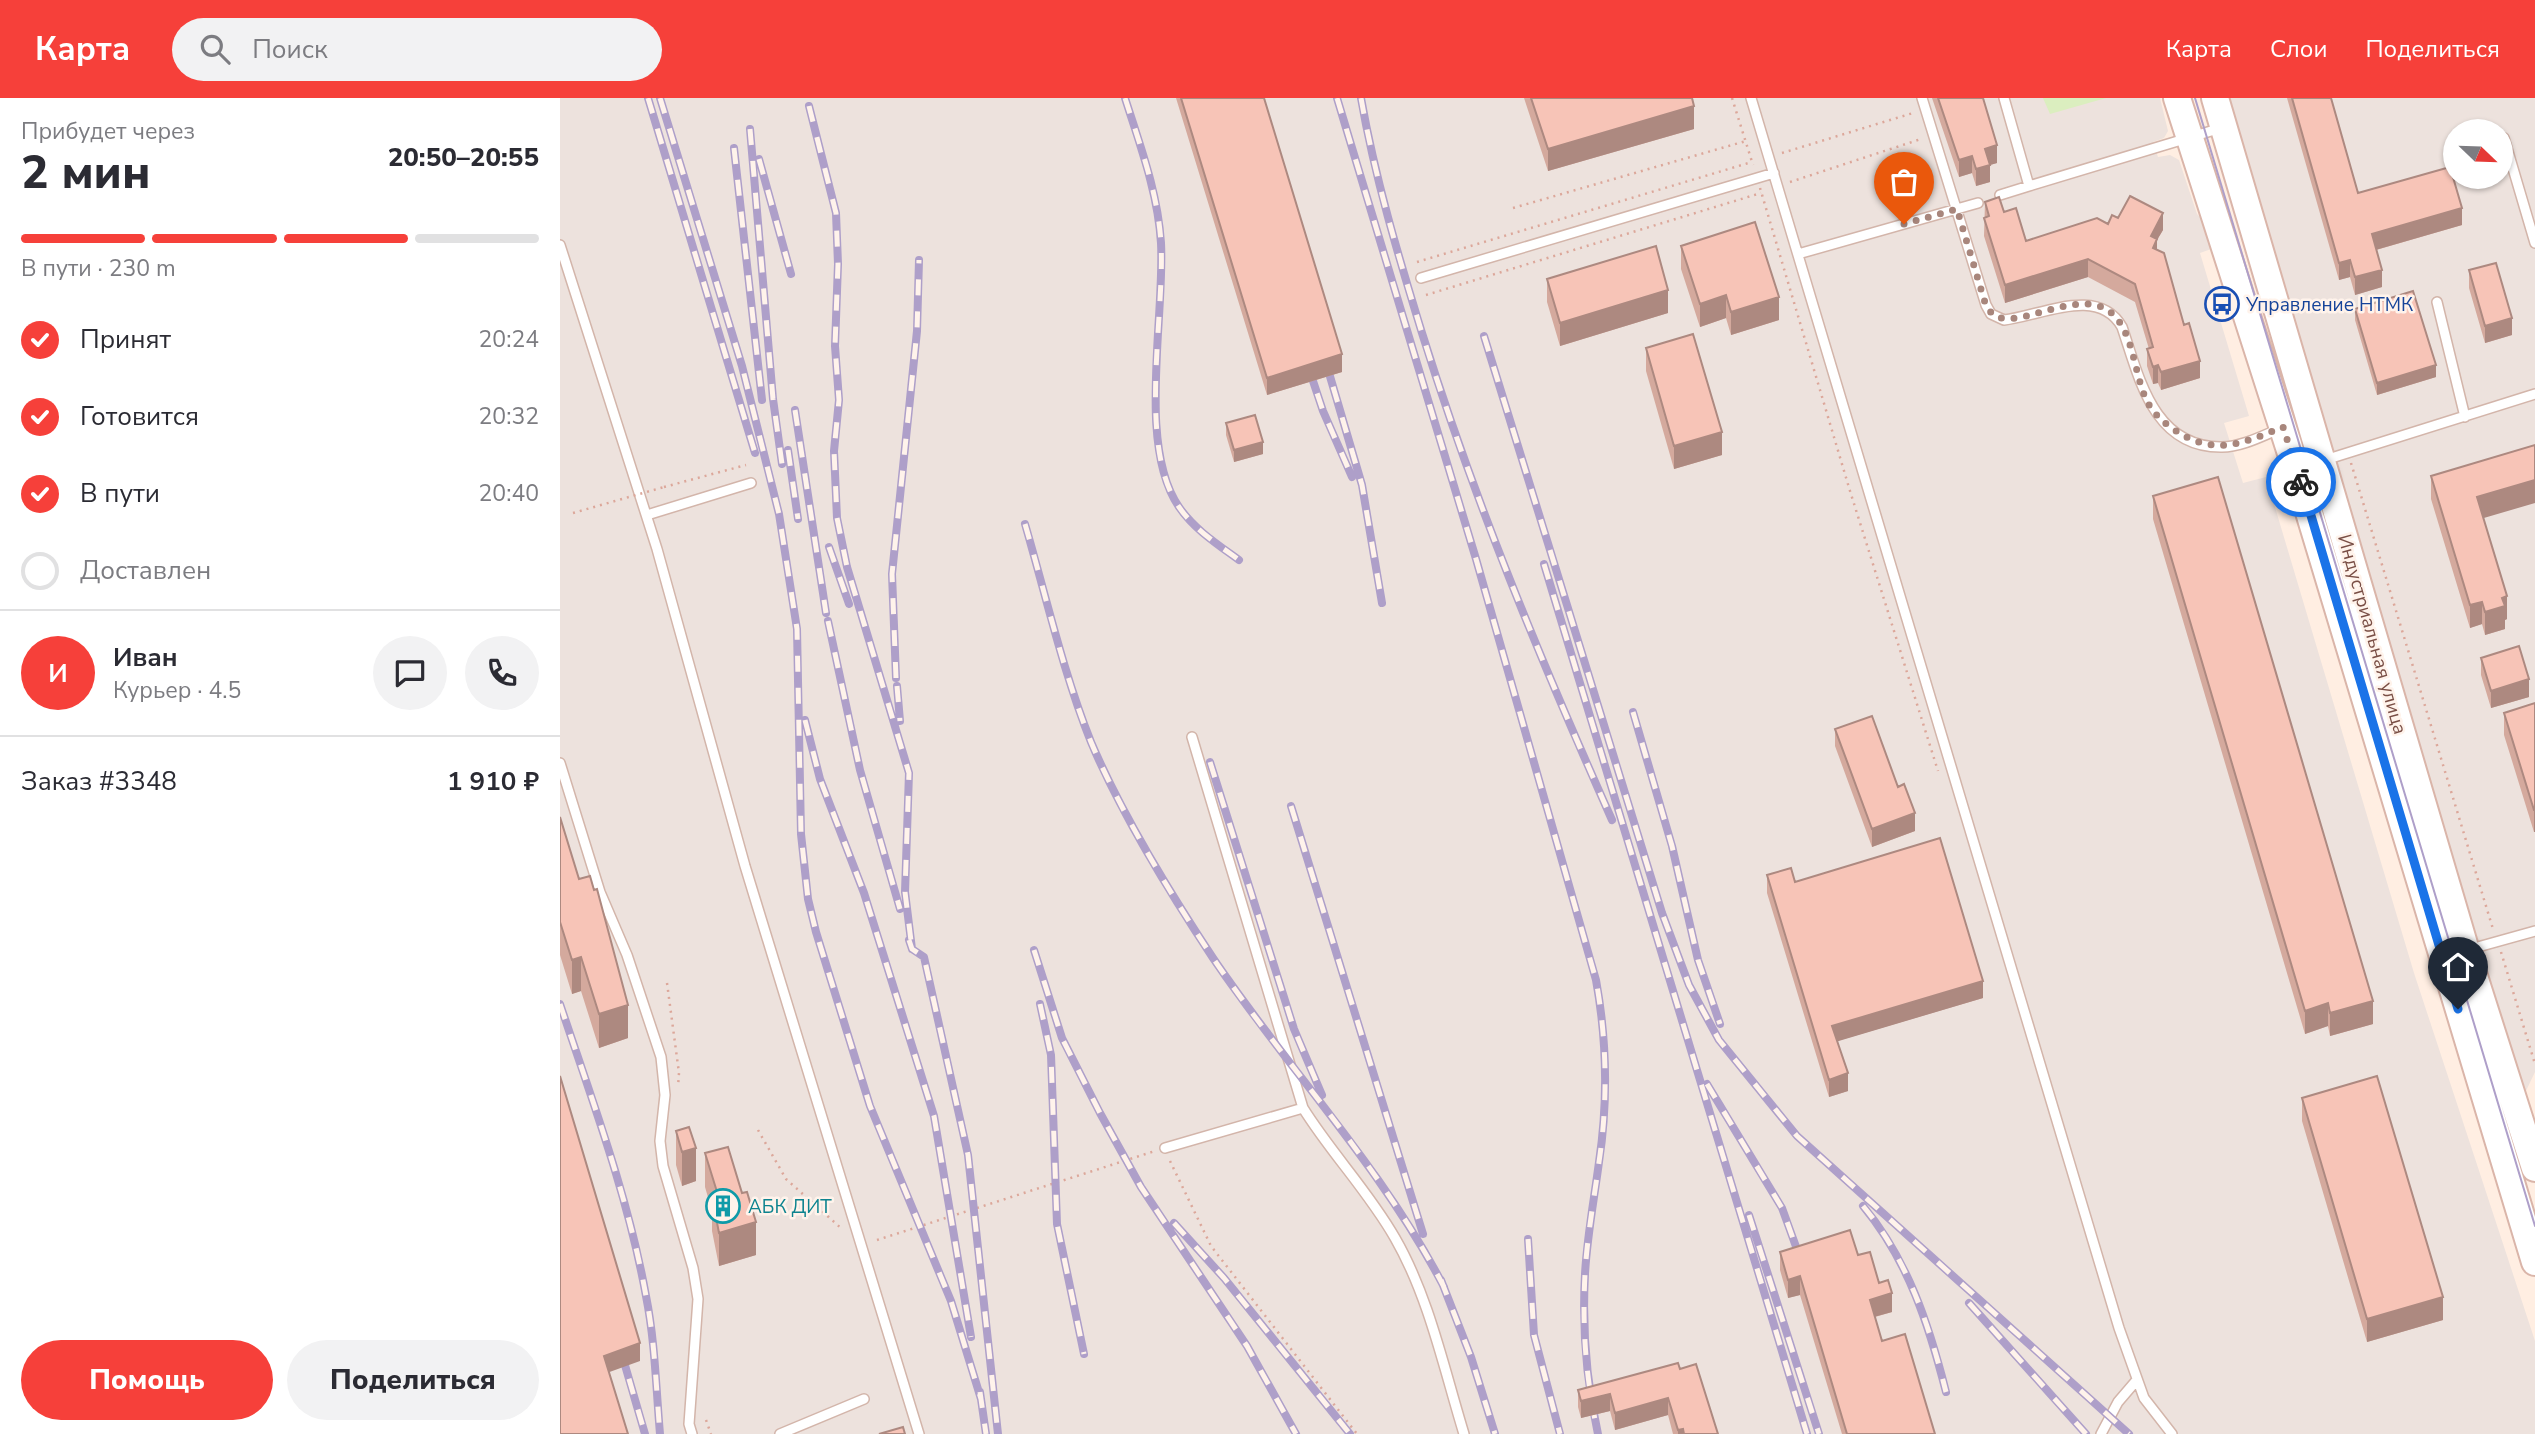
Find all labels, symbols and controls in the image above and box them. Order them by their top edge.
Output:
search box [172,18,662,81]
text: Карта [35,27,130,72]
icon: search [196,30,234,68]
text: Поиск [252,32,328,67]
text: Карта [2166,33,2232,65]
text: Слои [2270,33,2327,65]
text: Поделиться [2365,33,2500,65]
text: Прибудет через [21,116,195,147]
north arrow [2443,119,2513,189]
map controls [2443,119,2513,189]
text: 20:50–20:55 [388,140,539,175]
text: 2 мин [21,141,150,204]
pin [1874,152,1934,224]
icon: bag [1885,163,1923,201]
text: В пути · 230 m [21,253,176,284]
bus stop icon: Управление НТМК [2203,285,2241,323]
place label: Управление НТМК [2245,292,2413,318]
icon: check [21,321,59,359]
text: Принят [80,322,171,357]
text: 20:24 [479,324,539,355]
icon: check [21,398,59,436]
text: Готовится [80,399,199,434]
text: 20:32 [479,401,539,432]
courier [2266,447,2336,517]
icon: bike [2282,463,2320,501]
icon: check [21,475,59,513]
text: В пути [80,476,160,511]
text: 20:40 [479,478,539,509]
street label: Индустриальная улица [2331,531,2413,737]
text: Доставлен [80,553,211,588]
button: chat [373,636,447,710]
button: phone [465,636,539,710]
text: Иван [113,640,178,675]
text: И [48,656,68,691]
text: Курьер · 4.5 [113,675,241,706]
text: Заказ #3348 [21,764,177,799]
text: 1 910 ₽ [447,764,539,799]
pin [2428,937,2488,1009]
icon: home [2439,948,2477,986]
building icon: АБК ДИТ [704,1187,742,1225]
place label: АБК ДИТ [748,1194,832,1220]
button: Помощь [21,1340,273,1420]
button: Поделиться [287,1340,539,1420]

